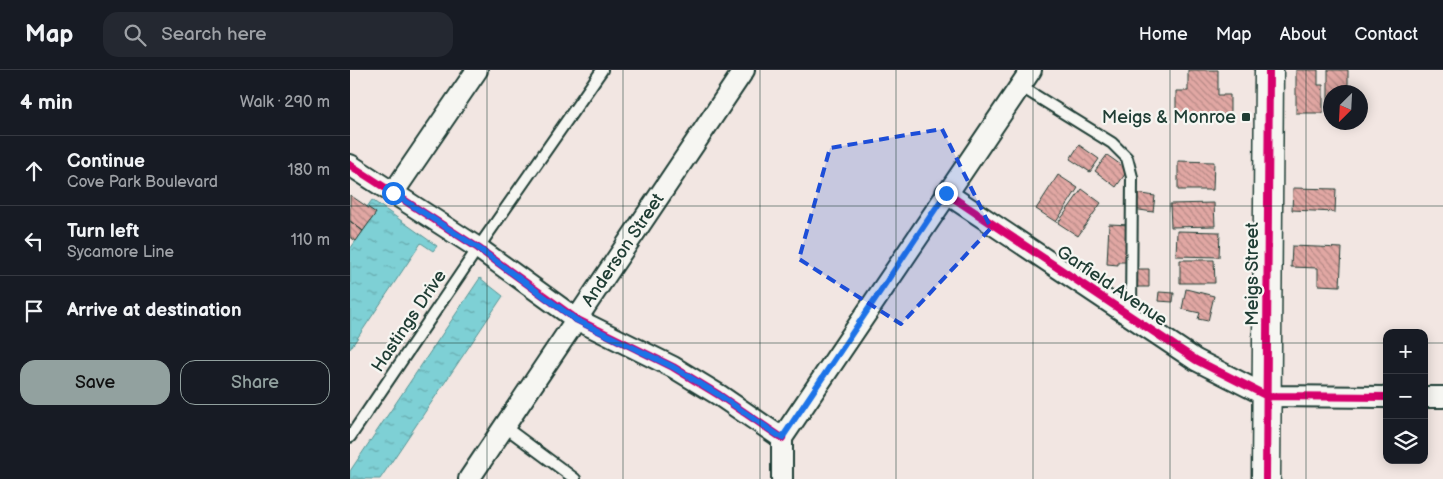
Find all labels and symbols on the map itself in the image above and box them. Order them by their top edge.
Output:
north arrow [1323,85,1368,130]
place label: Meigs & Monroe [1102,107,1236,128]
marker: Meigs & Monroe [1240,111,1252,123]
route start [382,182,405,205]
route end [935,182,958,205]
street label: Anderson Street [577,189,669,311]
street label: Meigs Street [1242,222,1263,326]
street label: Garfield Avenue [1053,241,1172,331]
street label: Hastings Drive [367,266,451,376]

